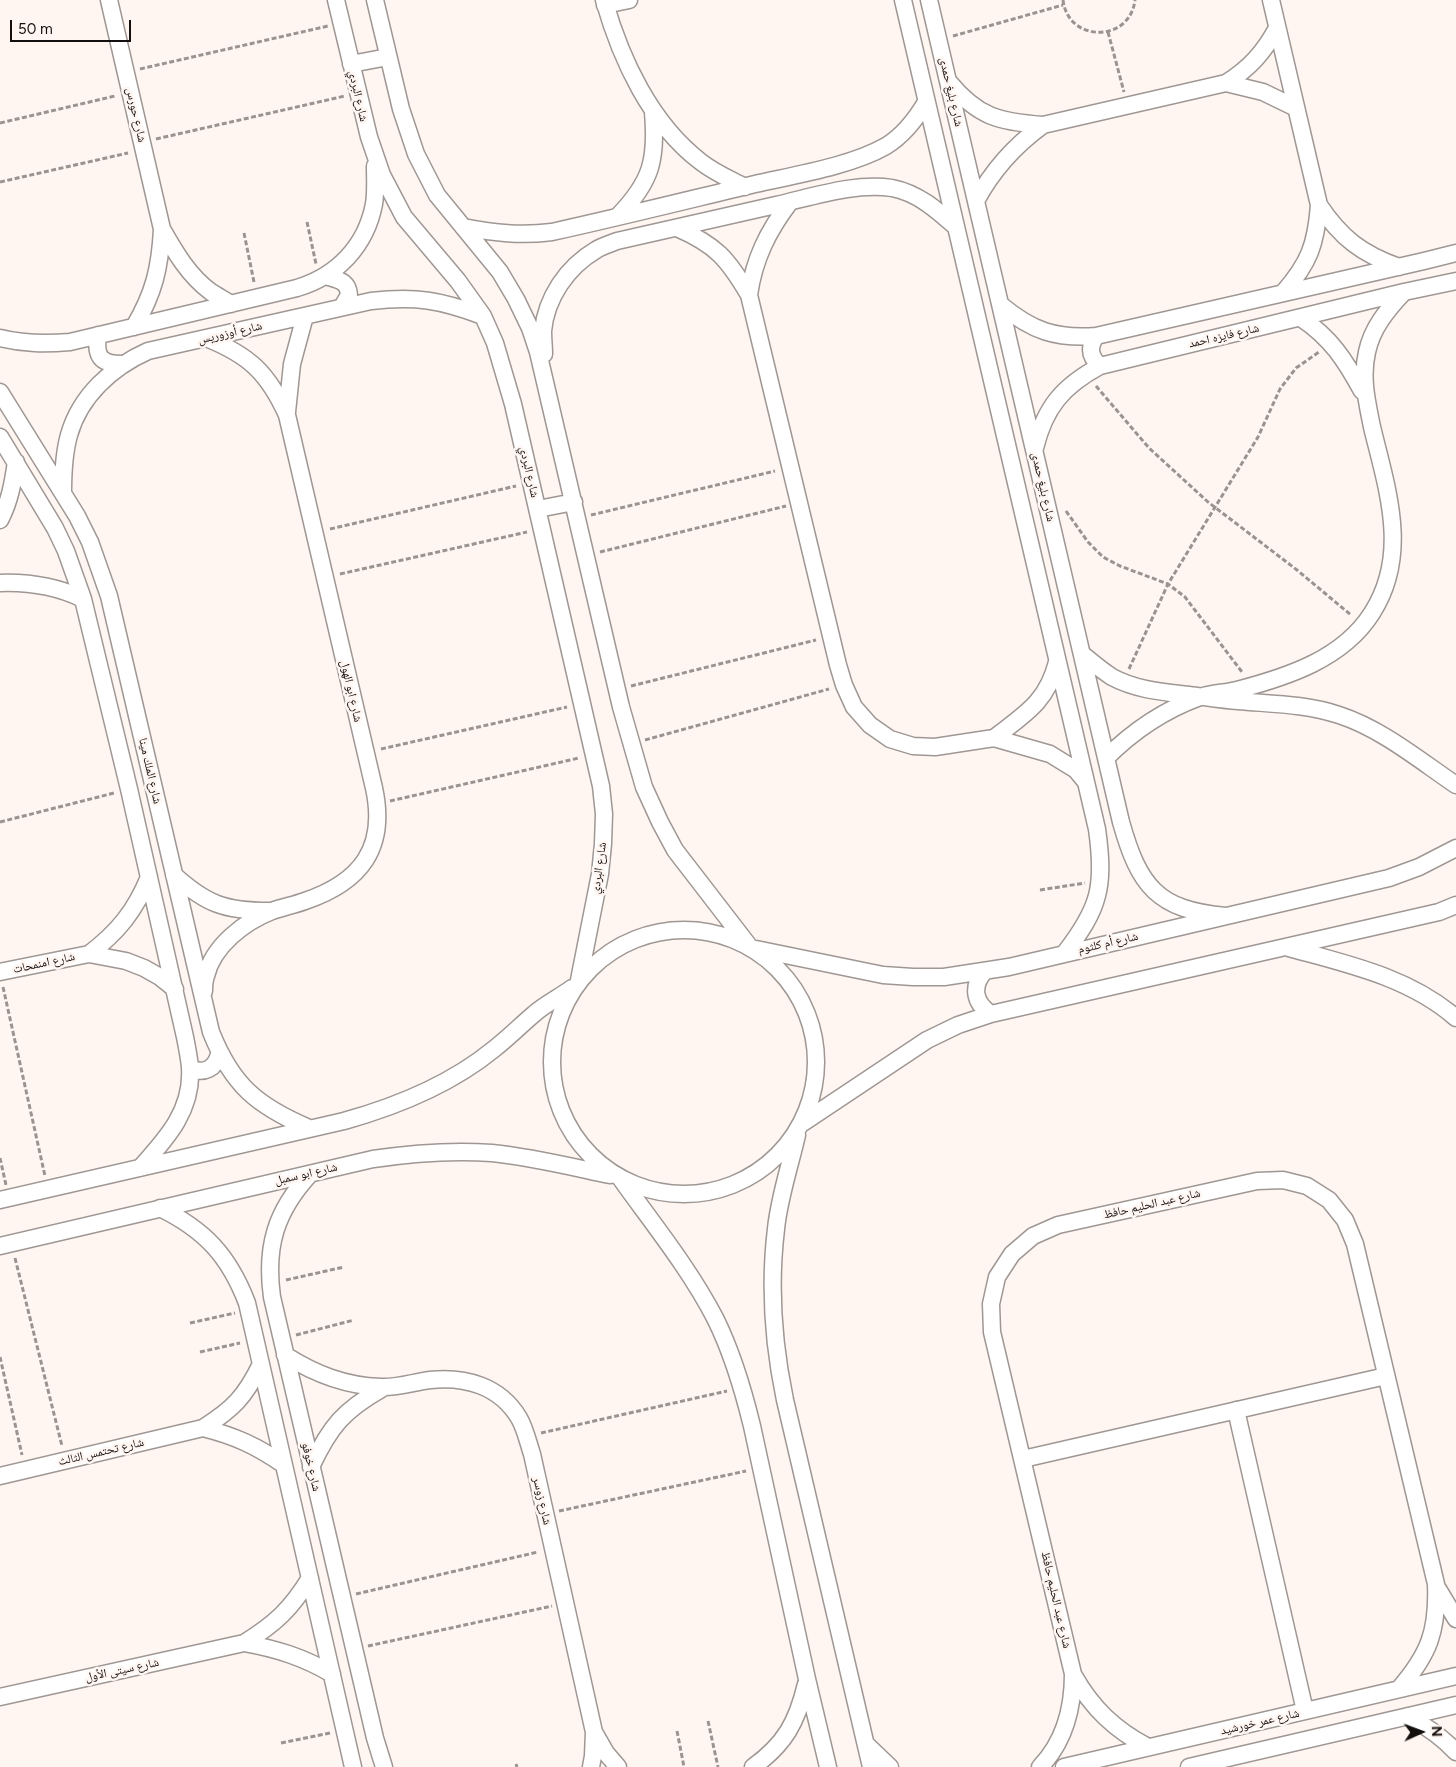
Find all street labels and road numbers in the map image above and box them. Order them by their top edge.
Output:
street label: شارع بليغ حمدى [936,56,966,128]
street label: شارع البردي [345,69,371,123]
street label: شارع حورس [123,86,149,144]
street label: شارع أوزوريس [196,319,264,347]
street label: شارع فايزه احمد [1187,321,1261,351]
street label: شارع البردي [516,445,542,499]
street label: شارع بليغ حمدى [1028,451,1058,523]
street label: شارع ابو الهول [337,659,365,723]
street label: شارع الملك مينا [135,737,165,805]
street label: شارع البردي [588,841,610,895]
street label: شارع أم كلثوم [1077,929,1139,957]
street label: شارع امنمحات [12,949,76,977]
street label: شارع ابو سمبل [273,1160,339,1188]
street label: شارع عبد الحليم حافظ [1102,1186,1202,1222]
street label: شارع تحتمس الثالث [57,1435,145,1469]
street label: شارع خوفو [298,1441,324,1493]
street label: شارع زوسر [529,1476,555,1526]
street label: شارع عبد الحليم حافظ [1038,1550,1074,1650]
street label: شارع سيتى الأول [84,1655,160,1685]
street label: شارع عمر خورشيد [1219,1706,1301,1738]

